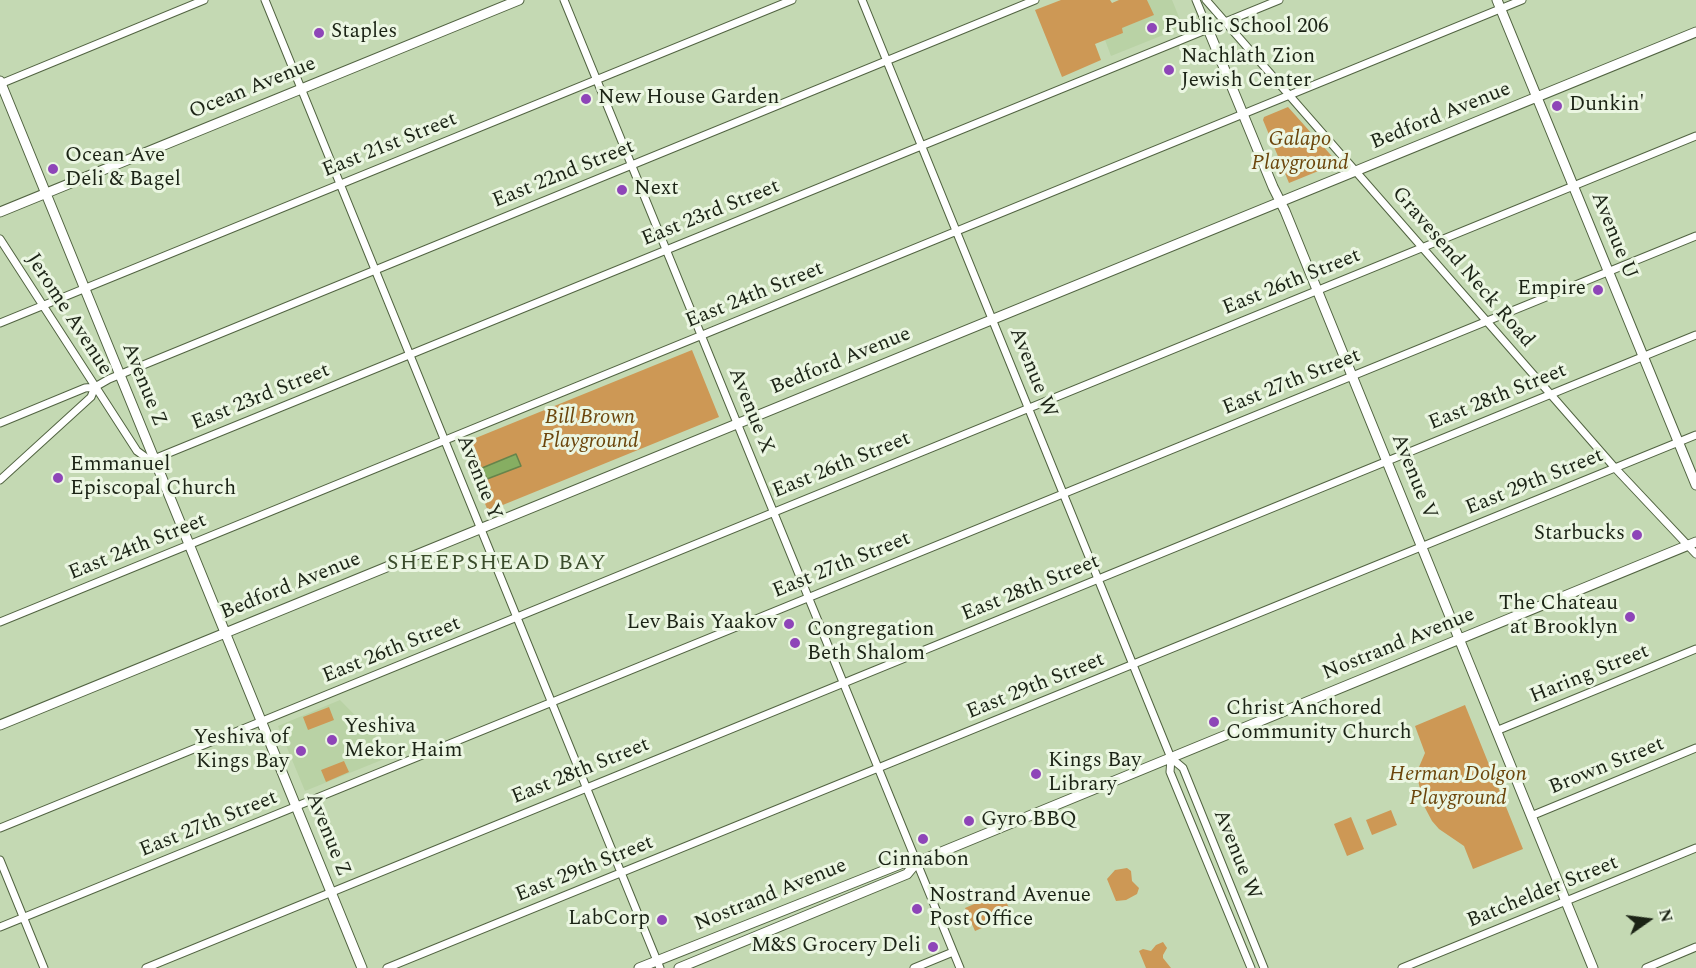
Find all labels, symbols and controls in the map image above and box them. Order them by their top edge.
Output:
place label: Public School 206 [1164,15,1329,41]
place label: Staples [331,20,397,46]
marker: Public School 206 [1145,21,1159,35]
marker: Staples [312,26,326,40]
place label: Nachlath Zion Jewish Center [1181,45,1315,95]
street label: Ocean Avenue [186,52,320,126]
marker: Nachlath Zion Jewish Center [1162,63,1176,77]
street label: Bedford Avenue [1367,77,1515,157]
place label: New House Garden [598,86,779,112]
marker: New House Garden [579,92,593,106]
place label: Dunkin' [1569,93,1645,119]
marker: Dunkin' [1550,99,1564,113]
street label: East 21st Street [319,108,461,184]
park label: Galapo Playground [1251,128,1349,178]
street label: East 22nd Street [489,135,639,215]
place label: Ocean Ave Deli & Bagel [65,144,181,194]
marker: Ocean Ave Deli & Bagel [46,162,60,176]
street label: East 23rd Street [638,175,784,253]
place label: Next [634,177,679,203]
street label: Gravesend Neck Road [1385,182,1539,354]
marker: Next [615,183,629,197]
street label: Avenue U [1584,189,1642,283]
street label: East 26th Street [1219,244,1365,322]
street label: Jerome Avenue [19,249,117,381]
street label: East 24th Street [682,257,828,335]
place label: Empire [1517,277,1586,303]
marker: Empire [1591,283,1605,297]
street label: Bedford Avenue [767,322,915,402]
street label: Avenue W [1002,324,1062,422]
street label: Avenue Z [115,339,171,431]
street label: East 27th Street [1219,344,1365,422]
street label: East 23rd Street [188,359,334,437]
street label: East 28th Street [1425,359,1571,437]
street label: Avenue X [721,365,779,457]
park label: Bill Brown Playground [541,406,639,456]
street label: East 26th Street [769,427,915,505]
street label: Avenue V [1384,431,1442,523]
street label: Avenue Y [450,432,506,524]
street label: East 29th Street [1462,444,1608,522]
place label: Emmanuel Episcopal Church [70,453,236,503]
marker: Emmanuel Episcopal Church [51,471,65,485]
street label: East 24th Street [65,509,211,587]
place label: Starbucks [1534,522,1625,548]
street label: East 27th Street [769,527,915,605]
marker: Starbucks [1630,528,1644,542]
street label: Bedford Avenue [217,547,365,627]
street label: East 28th Street [958,550,1104,628]
district label: SHEEPSHEAD BAY [387,552,607,578]
place label: The Chateau at Brooklyn [1499,592,1618,642]
street label: Nostrand Avenue [1319,603,1479,687]
marker: The Chateau at Brooklyn [1623,610,1637,624]
place label: Lev Bais Yaakov [626,611,777,637]
street label: East 26th Street [319,612,465,690]
marker: Lev Bais Yaakov [782,617,796,631]
place label: Congregation Beth Shalom [807,618,935,668]
marker: Congregation Beth Shalom [788,636,802,650]
street label: Haring Street [1527,640,1653,710]
street label: East 29th Street [963,648,1109,726]
place label: Christ Anchored Community Church [1226,697,1412,747]
place label: Yeshiva Mekor Haim [344,715,462,765]
marker: Christ Anchored Community Church [1207,715,1221,729]
place label: Yeshiva of Kings Bay [193,726,289,776]
street label: Brown Street [1546,732,1668,802]
marker: Yeshiva Mekor Haim [325,733,339,747]
street label: East 28th Street [508,733,654,811]
marker: Yeshiva of Kings Bay [294,744,308,758]
place label: Kings Bay Library [1048,749,1141,799]
park label: Herman Dolgon Playground [1389,763,1527,813]
marker: Kings Bay Library [1029,767,1043,781]
street label: East 27th Street [136,786,282,864]
street label: Avenue Z [299,789,355,881]
street label: Avenue W [1206,806,1266,904]
place label: Gyro BBQ [981,808,1077,834]
marker: Gyro BBQ [962,814,976,828]
street label: East 29th Street [512,831,658,909]
marker: Cinnabon [916,832,930,846]
place label: Cinnabon [877,848,969,874]
street label: Batchelder Street [1464,851,1622,935]
street label: Nostrand Avenue [691,854,851,938]
place label: Nostrand Avenue Post Office [929,884,1091,934]
north arrow [1618,890,1678,950]
marker: Nostrand Avenue Post Office [910,902,924,916]
text: N [1652,906,1679,925]
place label: LabCorp [568,907,650,933]
marker: LabCorp [655,913,669,927]
place label: M&S Grocery Deli [751,934,921,960]
marker: M&S Grocery Deli [926,940,940,954]

